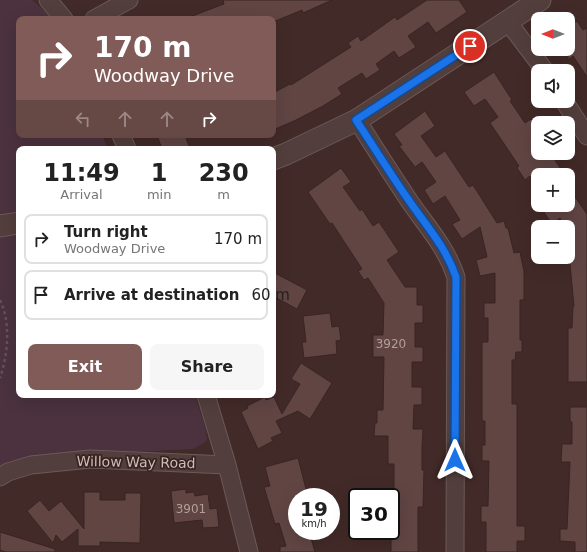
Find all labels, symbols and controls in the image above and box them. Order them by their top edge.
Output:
north arrow [531,12,575,56]
map controls [531,12,575,264]
pin [453,29,487,63]
text: 170 m [94,31,191,64]
icon: right [28,32,80,84]
icon: arrive [459,35,481,57]
button: sound [531,64,575,108]
text: Woodway Drive [94,65,234,86]
icon: left [72,108,94,130]
icon: ahead [114,108,136,130]
icon: ahead [156,108,178,130]
icon: right [198,108,220,130]
button: layers [531,116,575,160]
text: 11:49 [43,159,120,187]
text: 1 [151,159,167,187]
text: 230 [199,159,249,187]
button: + [531,168,575,212]
text: Arrival [60,187,103,202]
text: min [147,187,171,202]
text: m [217,187,230,202]
button: − [531,220,575,264]
text: Turn right [64,223,148,241]
icon: right [30,228,52,250]
text: 170 m [214,230,262,248]
text: Woodway Drive [64,241,165,256]
icon: arrive [30,284,52,306]
text: Arrive at destination [64,286,239,304]
text: 60 m [251,286,290,304]
house number: 3920 [376,337,406,351]
button: Exit [28,344,142,390]
button: Share [150,344,264,390]
position arrow [434,439,476,481]
street label: Willow Way Road [76,453,196,471]
speed limit sign: 30 [348,488,400,540]
text: 19 [300,497,328,521]
house number: 3901 [176,502,206,516]
text: km/h [301,518,327,529]

